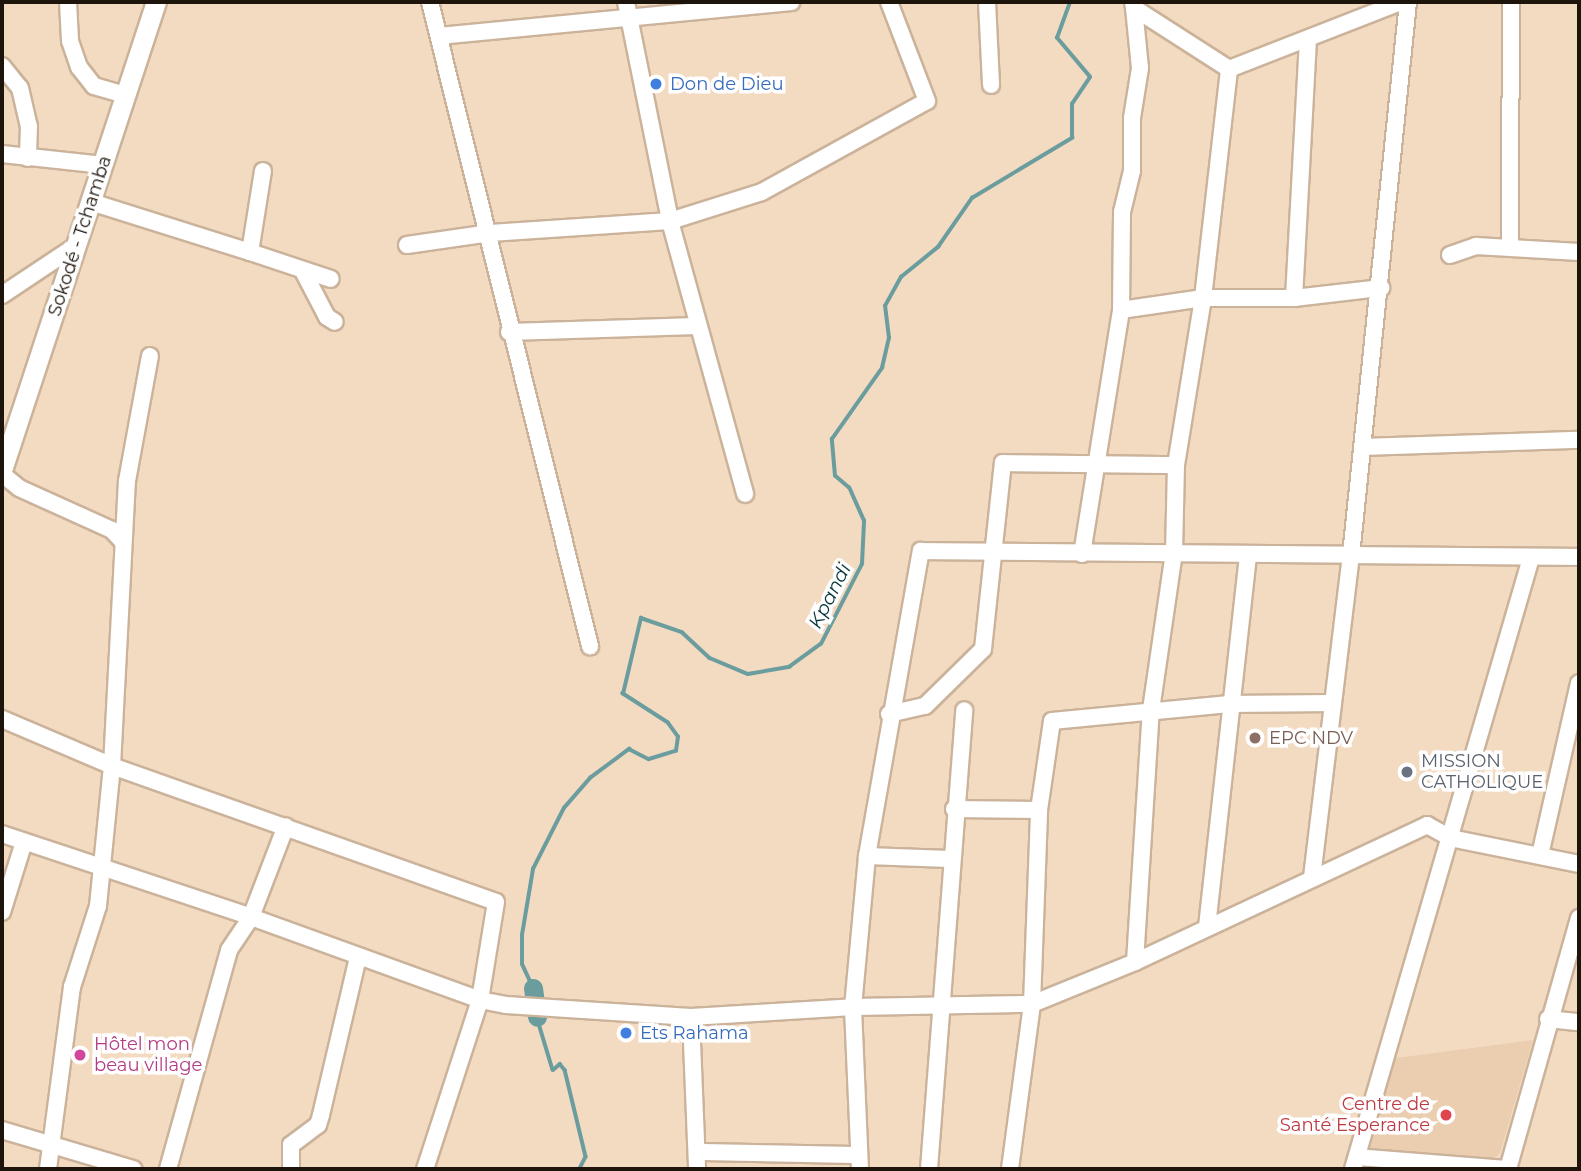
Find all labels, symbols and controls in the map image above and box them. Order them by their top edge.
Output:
place label: Don de Dieu [670,73,784,95]
marker: Don de Dieu [648,76,664,92]
street label: Sokodé - Tchamba [44,153,116,319]
water label: Kpandi [804,560,856,632]
place label: EPC NDV [1269,727,1353,749]
marker: EPC NDV [1247,730,1263,746]
place label: MISSION CATHOLIQUE [1421,751,1543,794]
marker: MISSION CATHOLIQUE [1399,764,1415,780]
place label: Ets Rahama [640,1022,749,1044]
marker: Ets Rahama [618,1025,634,1041]
place label: Hôtel mon beau village [94,1034,202,1076]
marker: Hôtel mon beau village [72,1047,88,1063]
place label: Centre de Santé Esperance [1280,1094,1430,1136]
marker: Centre de Santé Esperance [1436,1105,1456,1125]

